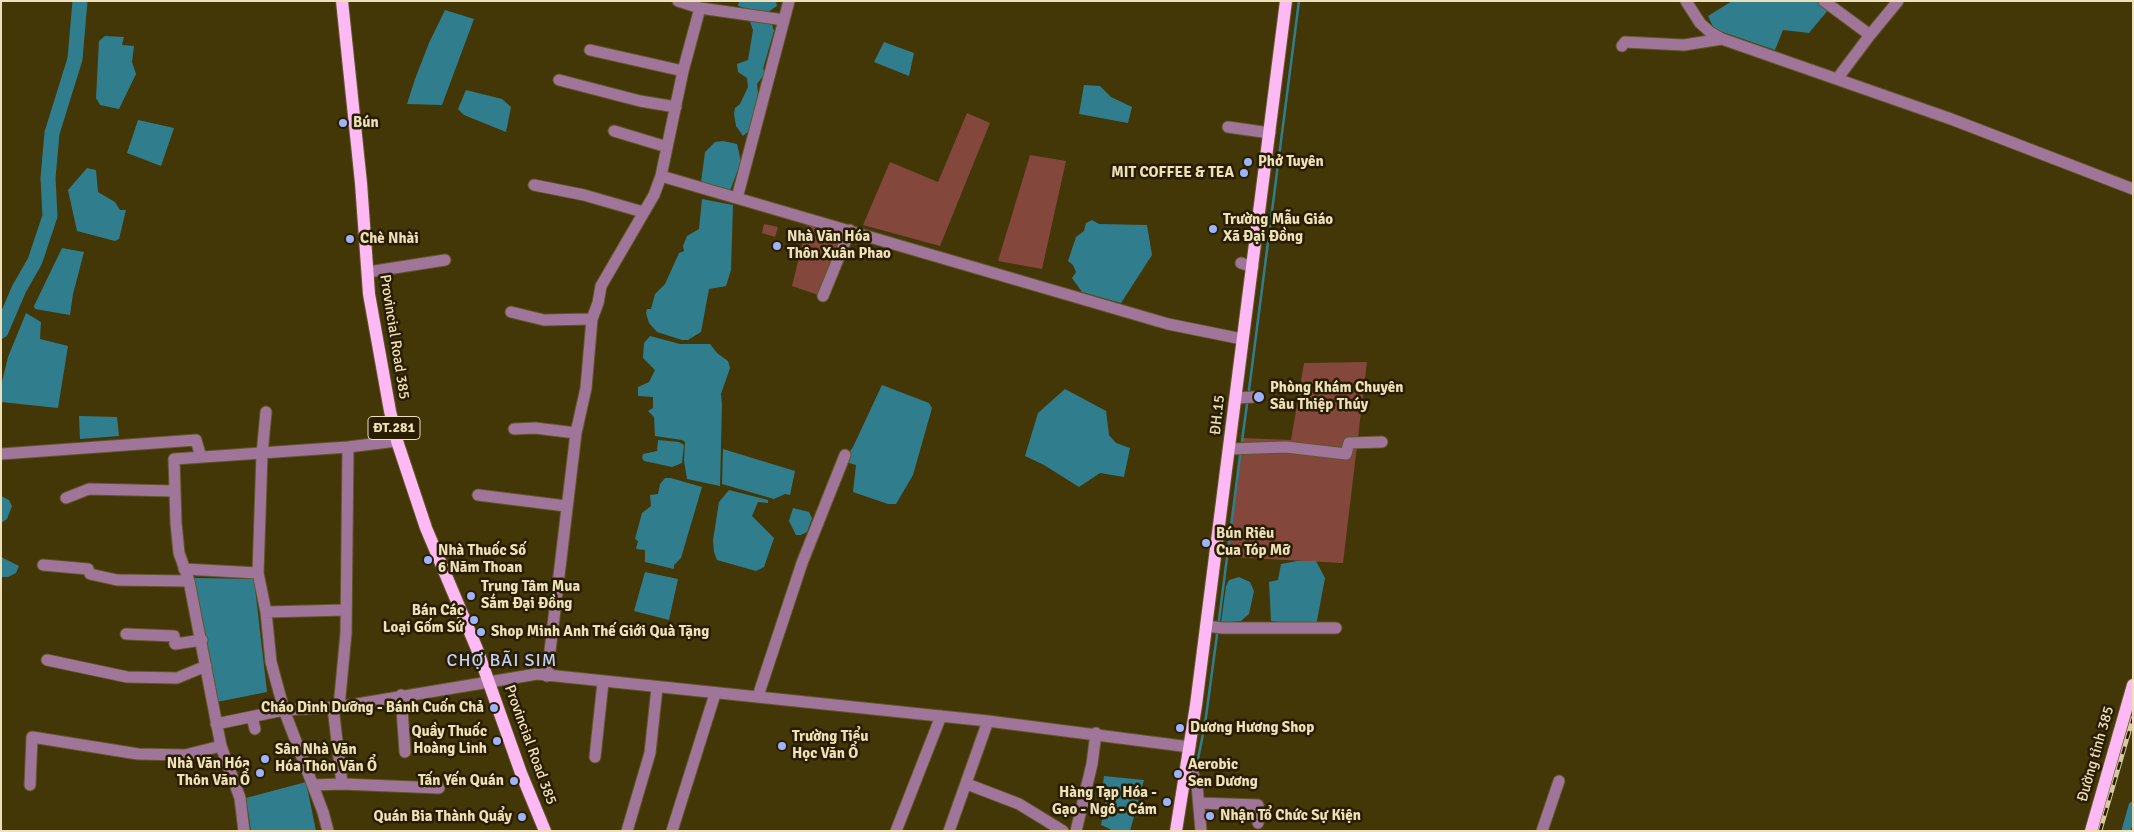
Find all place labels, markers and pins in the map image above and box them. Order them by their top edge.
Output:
place label: Bún [353,114,379,132]
marker: Bún [337,117,349,129]
place label: Phở Tuyên [1258,153,1324,171]
marker: Phở Tuyên [1242,156,1254,168]
place label: MIT COFFEE & TEA [1111,164,1234,182]
marker: MIT COFFEE & TEA [1238,167,1250,179]
place label: Trường Mẫu Giáo Xã Đại Đồng [1223,211,1333,246]
marker: Trường Mẫu Giáo Xã Đại Đồng [1207,223,1219,235]
place label: Nhà Văn Hóa Thôn Xuân Phao [787,228,891,263]
place label: Chè Nhài [360,230,419,248]
marker: Chè Nhài [344,233,356,245]
marker: Nhà Văn Hóa Thôn Xuân Phao [771,240,783,252]
place label: Phòng Khám Chuyên Sâu Thiệp Thúy [1270,379,1403,414]
marker: Phòng Khám Chuyên Sâu Thiệp Thúy [1252,390,1266,404]
place label: Bún Riêu Cua Tóp Mỡ [1216,525,1290,560]
marker: Bún Riêu Cua Tóp Mỡ [1200,537,1212,549]
place label: Nhà Thuốc Số 6 Năm Thoan [438,542,526,577]
marker: Nhà Thuốc Số 6 Năm Thoan [422,554,434,566]
place label: Trung Tâm Mua Sắm Đại Đồng [481,578,580,613]
marker: Trung Tâm Mua Sắm Đại Đồng [465,590,477,602]
place label: Bán Các Loại Gốm Sứ [383,602,464,637]
marker: Bán Các Loại Gốm Sứ [468,614,480,626]
place label: Shop Minh Anh Thế Giới Quà Tặng [491,623,709,641]
marker: Shop Minh Anh Thế Giới Quà Tặng [475,626,487,638]
place label: Cháo Dinh Dưỡng - Bánh Cuốn Chả [261,699,484,717]
marker: Cháo Dinh Dưỡng - Bánh Cuốn Chả [488,702,500,714]
place label: Dương Hương Shop [1190,719,1314,737]
marker: Dương Hương Shop [1174,722,1186,734]
place label: Quầy Thuốc Hoàng Linh [412,723,487,758]
place label: Trường Tiểu Học Văn Ổ [792,728,868,763]
marker: Quầy Thuốc Hoàng Linh [491,735,503,747]
marker: Trường Tiểu Học Văn Ổ [776,740,788,752]
place label: Sân Nhà Văn Hóa Thôn Văn Ổ [275,741,377,776]
marker: Sân Nhà Văn Hóa Thôn Văn Ổ [259,753,271,765]
place label: Nhà Văn Hóa Thôn Văn Ổ [167,755,250,790]
place label: Aerobic Sen Dương [1188,756,1258,791]
marker: Nhà Văn Hóa Thôn Văn Ổ [254,767,266,779]
marker: Aerobic Sen Dương [1172,768,1184,780]
place label: Tấn Yến Quán [418,772,504,790]
marker: Tấn Yến Quán [508,775,520,787]
place label: Hàng Tạp Hóa - Gạo - Ngô - Cám [1052,784,1157,819]
marker: Hàng Tạp Hóa - Gạo - Ngô - Cám [1161,796,1173,808]
place label: Nhận Tổ Chức Sự Kiện [1220,807,1361,825]
place label: Quán Bia Thành Quẩy [373,808,512,826]
marker: Nhận Tổ Chức Sự Kiện [1204,810,1216,822]
marker: Quán Bia Thành Quẩy [516,811,528,823]

